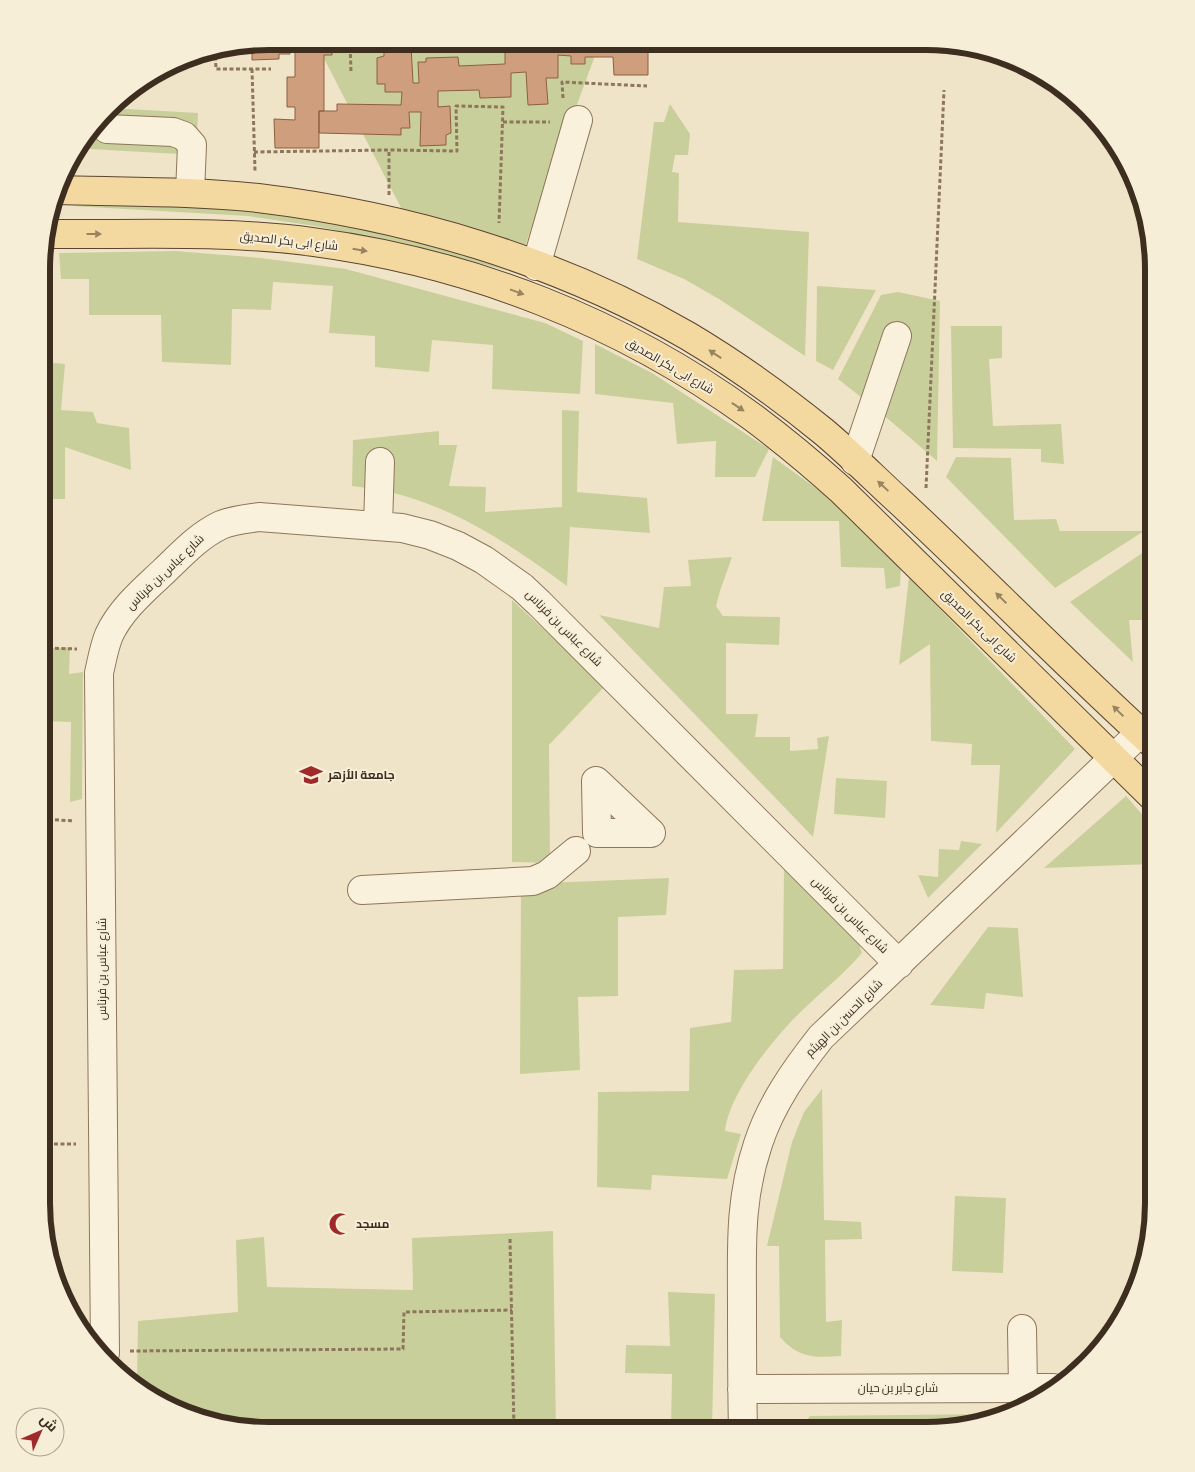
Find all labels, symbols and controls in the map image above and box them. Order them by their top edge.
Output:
street label: شارع ابى بكر الصديق [239,229,339,254]
one-way arrow [86,230,102,238]
one-way arrow [353,246,369,254]
one-way arrow [510,288,525,296]
street label: شارع ابى بكر الصديق [623,335,716,398]
one-way arrow [708,349,721,358]
one-way arrow [731,402,745,412]
one-way arrow [878,480,890,492]
street label: شارع عباس بن فرناس [123,531,207,613]
street label: شارع عباس بن فرناس [522,587,605,670]
street label: شارع ابى بكر الصديق [938,587,1019,666]
one-way arrow [995,592,1007,604]
one-way arrow [1112,705,1124,717]
school or university icon: جامعة الأزهر [298,762,324,788]
place label: جامعة الأزهر [327,768,395,783]
street label: شارع عباس بن فرناس [808,874,891,957]
street label: شارع عباس بن فرناس [95,918,110,1020]
street label: شارع الحسن بن الهيثم [803,976,886,1060]
mosque icon: مسجد [327,1211,353,1237]
place label: مسجد [356,1217,389,1231]
street label: شارع جابر بن حيان [858,1381,938,1396]
north arrow [15,1407,65,1457]
text: ش [36,1411,61,1436]

